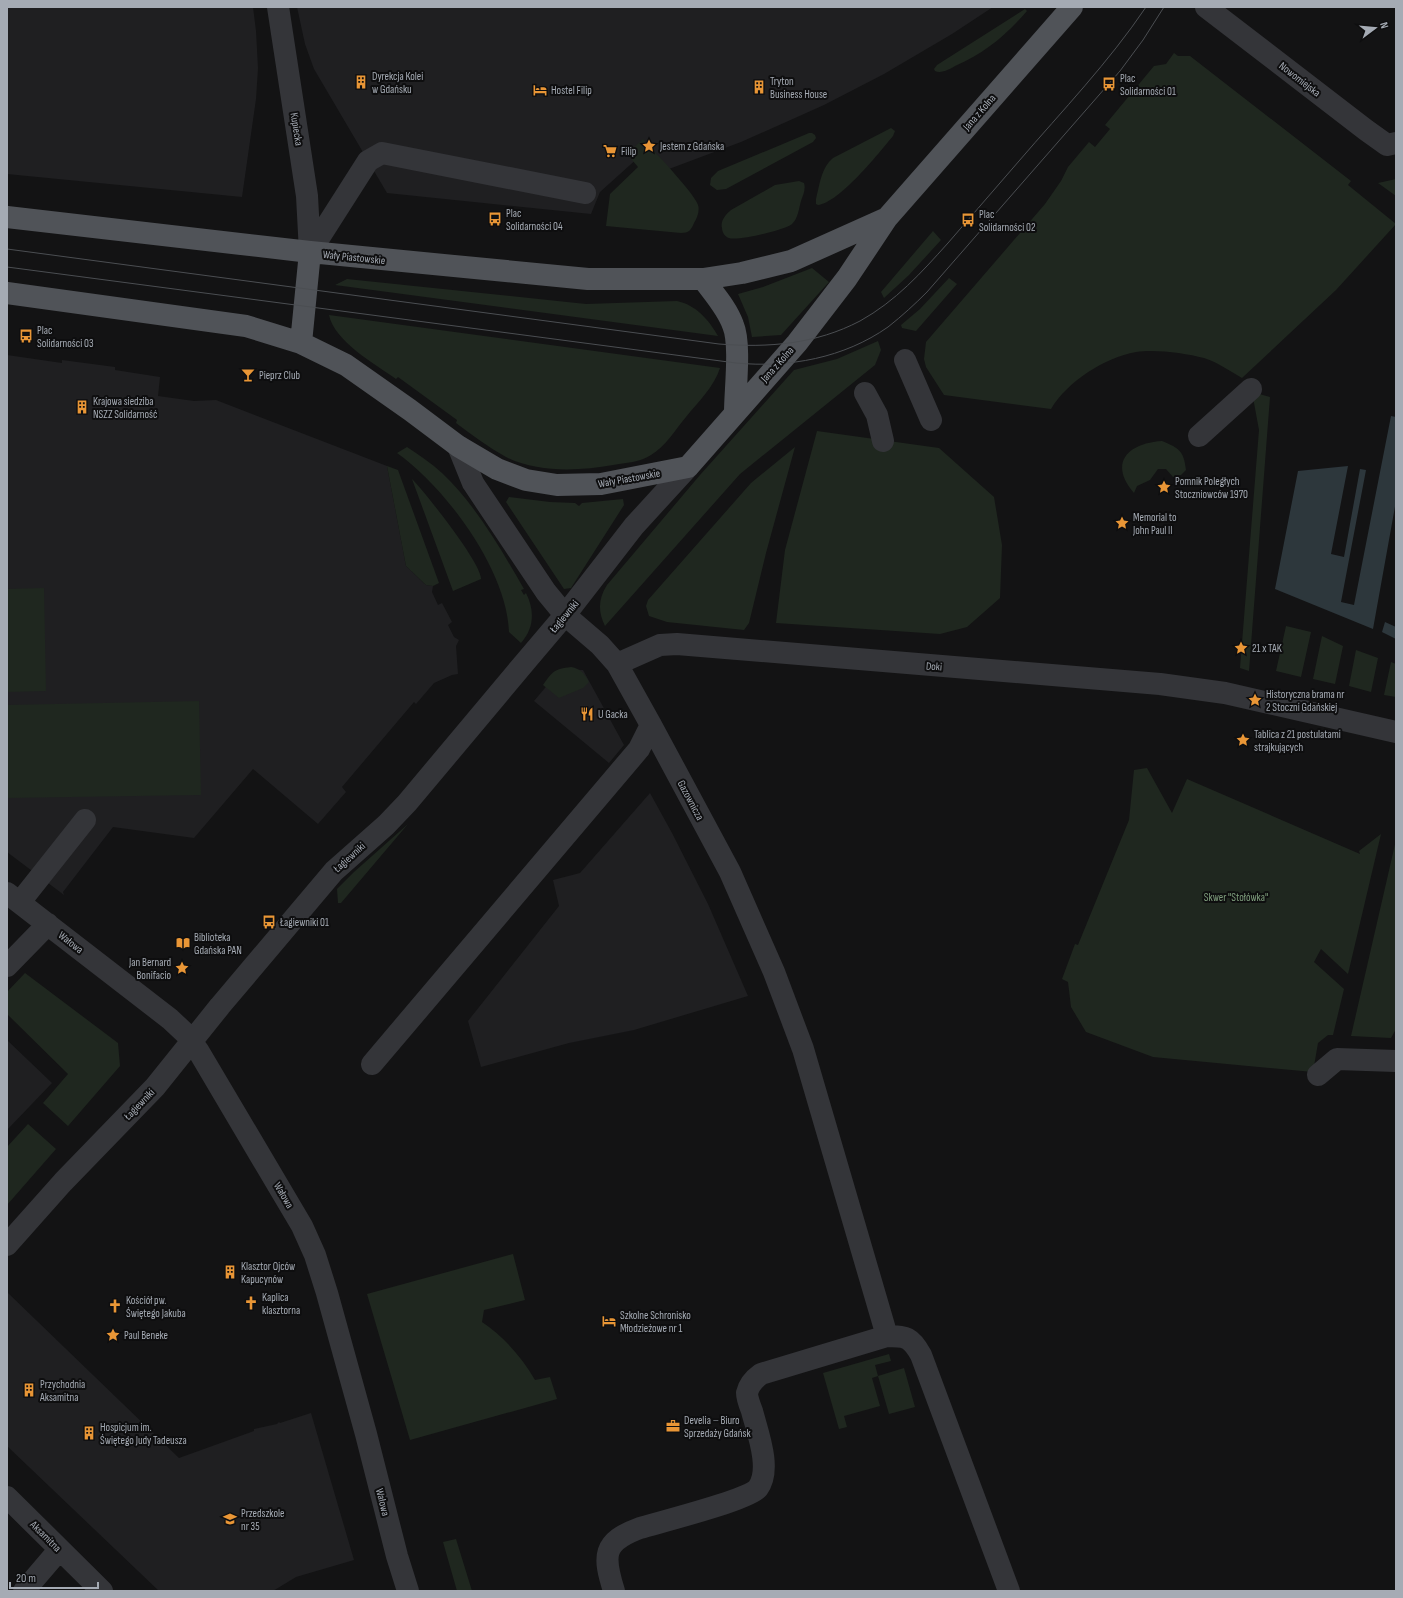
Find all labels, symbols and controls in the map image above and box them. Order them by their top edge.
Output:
north arrow [1355,8,1395,48]
text: N [1377,21,1391,30]
street label: Nowomiejska [1276,59,1323,100]
place label: Dyrekcja Kolei w Gdańsku [372,70,423,96]
place label: Plac Solidarności 01 [1120,72,1176,98]
building icon: Dyrekcja Kolei w Gdańsku [353,74,369,90]
place label: Tryton Business House [770,75,827,101]
bus stop icon: Plac Solidarności 01 [1101,76,1117,92]
building icon: Tryton Business House [751,79,767,95]
hotel icon: Hostel Filip [532,82,548,98]
place label: Hostel Filip [551,84,592,97]
street label: Jana z Kolna [960,92,998,134]
street label: Kupiecka [287,112,306,147]
place icon: Jestem z Gdańska [641,138,657,154]
place label: Jestem z Gdańska [659,140,724,153]
supermarket icon: Filip [602,143,618,159]
place label: Filip [621,145,636,158]
place label: Plac Solidarności 04 [506,207,563,233]
place label: Plac Solidarności 02 [979,208,1036,234]
bus stop icon: Plac Solidarności 04 [487,211,503,227]
bus stop icon: Plac Solidarności 02 [960,212,976,228]
street label: Wały Piastowskie [322,248,386,267]
place label: Plac Solidarności 03 [37,324,94,350]
bus stop icon: Plac Solidarności 03 [18,328,34,344]
street label: Jana z Kolna [757,344,797,385]
bar icon: Pieprz Club [240,367,256,383]
place label: Pieprz Club [259,369,301,382]
place label: Krajowa siedziba NSZZ Solidarność [93,395,157,421]
building icon: Krajowa siedziba NSZZ Solidarność [74,399,90,415]
street label: Wały Piastowskie [597,467,661,490]
place label: Pomnik Poległych Stoczniowców 1970 [1175,475,1248,501]
place icon: Pomnik Poległych Stoczniowców 1970 [1156,479,1172,495]
place label: Memorial to John Paul II [1132,511,1177,537]
place icon: Memorial to John Paul II [1114,515,1130,531]
street label: Łagiewniki [546,597,582,636]
place icon: 21 x TAK [1233,640,1249,656]
place label: 21 x TAK [1252,642,1282,655]
street label: Doki [925,659,943,674]
place label: Historyczna brama nr 2 Stoczni Gdańskiej [1266,688,1344,714]
place icon: Historyczna brama nr 2 Stoczni Gdańskiej [1247,692,1263,708]
restaurant icon: U Gacka [579,706,595,722]
place label: U Gacka [598,708,628,721]
place label: Tablica z 21 postulatami strajkujących [1254,728,1341,754]
place icon: Tablica z 21 postulatami strajkujących [1235,732,1251,748]
street label: Gazownicza [675,778,706,822]
street label: Łagiewniki [330,840,368,876]
park label: Skwer "Stołówka" [1204,891,1268,904]
bus stop icon: Łagiewniki 01 [261,914,277,930]
place label: Łagiewniki 01 [279,916,329,929]
street label: Wałowa [56,929,86,956]
place label: Biblioteka Gdańska PAN [194,931,242,957]
library icon: Biblioteka Gdańska PAN [175,935,191,951]
place label: Jan Bernard Bonifacio [128,956,171,982]
place icon: Jan Bernard Bonifacio [174,960,190,976]
street label: Łagiewniki [121,1086,157,1123]
street label: Wałowa [271,1180,296,1211]
place label: Klasztor Ojców Kapucynów [241,1260,295,1286]
building icon: Klasztor Ojców Kapucynów [222,1264,238,1280]
place label: Kaplica klasztorna [262,1291,300,1317]
place label: Kościół pw. Świętego Jakuba [126,1294,186,1320]
church icon: Kaplica klasztorna [243,1295,259,1311]
church icon: Kościół pw. Świętego Jakuba [107,1298,123,1314]
place label: Szkolne Schronisko Młodzieżowe nr 1 [620,1309,691,1335]
hotel icon: Szkolne Schronisko Młodzieżowe nr 1 [601,1313,617,1329]
place icon: Paul Beneke [105,1327,121,1343]
place label: Paul Beneke [124,1329,168,1342]
place label: Przychodnia Aksamitna [39,1378,85,1404]
building icon: Przychodnia Aksamitna [21,1382,37,1398]
place label: Develia – Biuro Sprzedaży Gdańsk [684,1414,751,1440]
office icon: Develia – Biuro Sprzedaży Gdańsk [665,1418,681,1434]
place label: Hospicjum im. Świętego Judy Tadeusza [100,1421,187,1447]
building icon: Hospicjum im. Świętego Judy Tadeusza [81,1425,97,1441]
street label: Wałowa [373,1487,392,1517]
place label: Przedszkole nr 35 [241,1507,284,1533]
school or university icon: Przedszkole nr 35 [222,1511,238,1527]
street label: Aksamitna [27,1517,64,1555]
scale bar [10,1564,98,1590]
text: 20 m [16,1571,36,1586]

